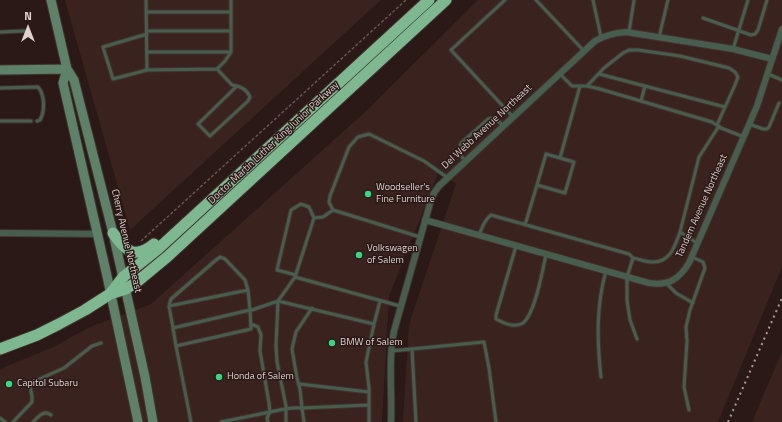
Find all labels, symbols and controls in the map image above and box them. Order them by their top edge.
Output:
north arrow [8,8,48,48]
text: N [24,8,32,24]
street label: Doctor Martin Luther King Junior Parkway [206,79,342,207]
street label: Del Webb Avenue Northeast [440,82,534,172]
street label: Tandem Avenue Northeast [674,153,730,259]
place label: Woodseller's Fine Furniture [376,182,435,206]
street label: Cherry Avenue Northeast [108,188,144,294]
marker: Woodseller's Fine Furniture [363,189,373,199]
place label: Volkswagen of Salem [367,243,418,266]
marker: Volkswagen of Salem [354,250,364,260]
place label: BMW of Salem [340,337,403,349]
marker: BMW of Salem [327,338,337,348]
place label: Honda of Salem [227,371,294,383]
marker: Honda of Salem [214,372,224,382]
place label: Capitol Subaru [17,378,78,390]
marker: Capitol Subaru [4,379,14,389]

